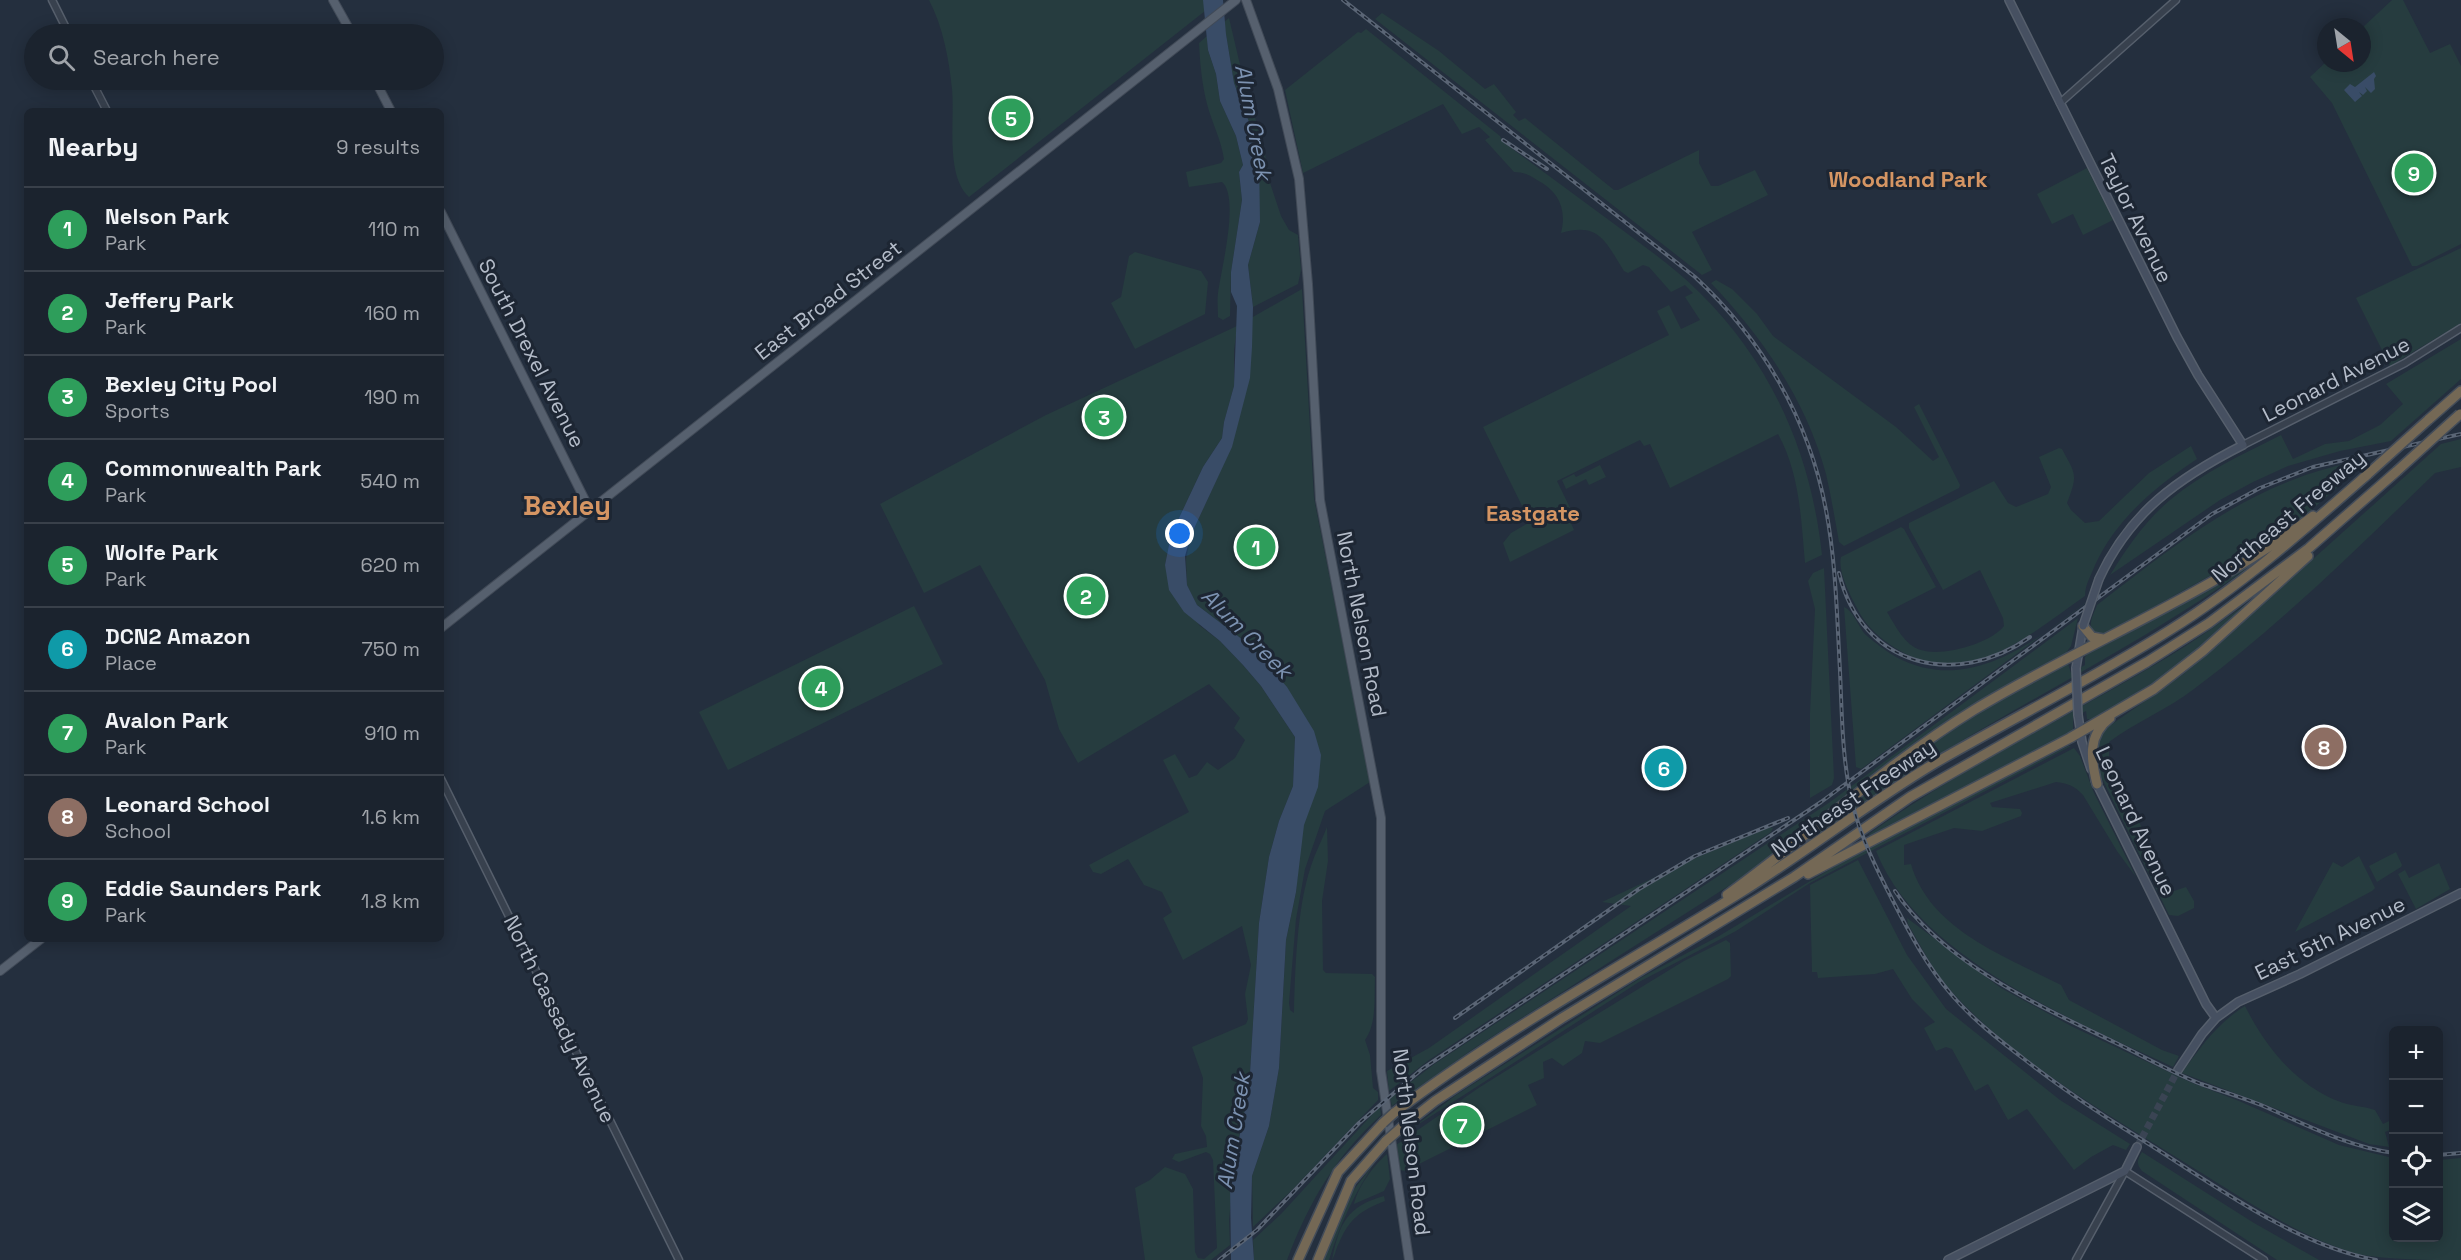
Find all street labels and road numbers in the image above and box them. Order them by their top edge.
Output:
street label: Taylor Avenue [2093,149,2179,287]
street label: East Broad Street [749,234,907,366]
street label: South Drexel Avenue [473,254,591,452]
street label: Leonard Avenue [2258,330,2414,428]
street label: Northeast Freeway [2206,444,2370,588]
street label: North Nelson Road [1331,529,1393,719]
street label: Northeast Freeway [1766,733,1940,863]
street label: Leonard Avenue [2090,742,2182,900]
street label: East 5th Avenue [2250,890,2410,986]
street label: North Cassady Avenue [498,911,622,1127]
street label: North Nelson Road [1387,1047,1437,1237]

